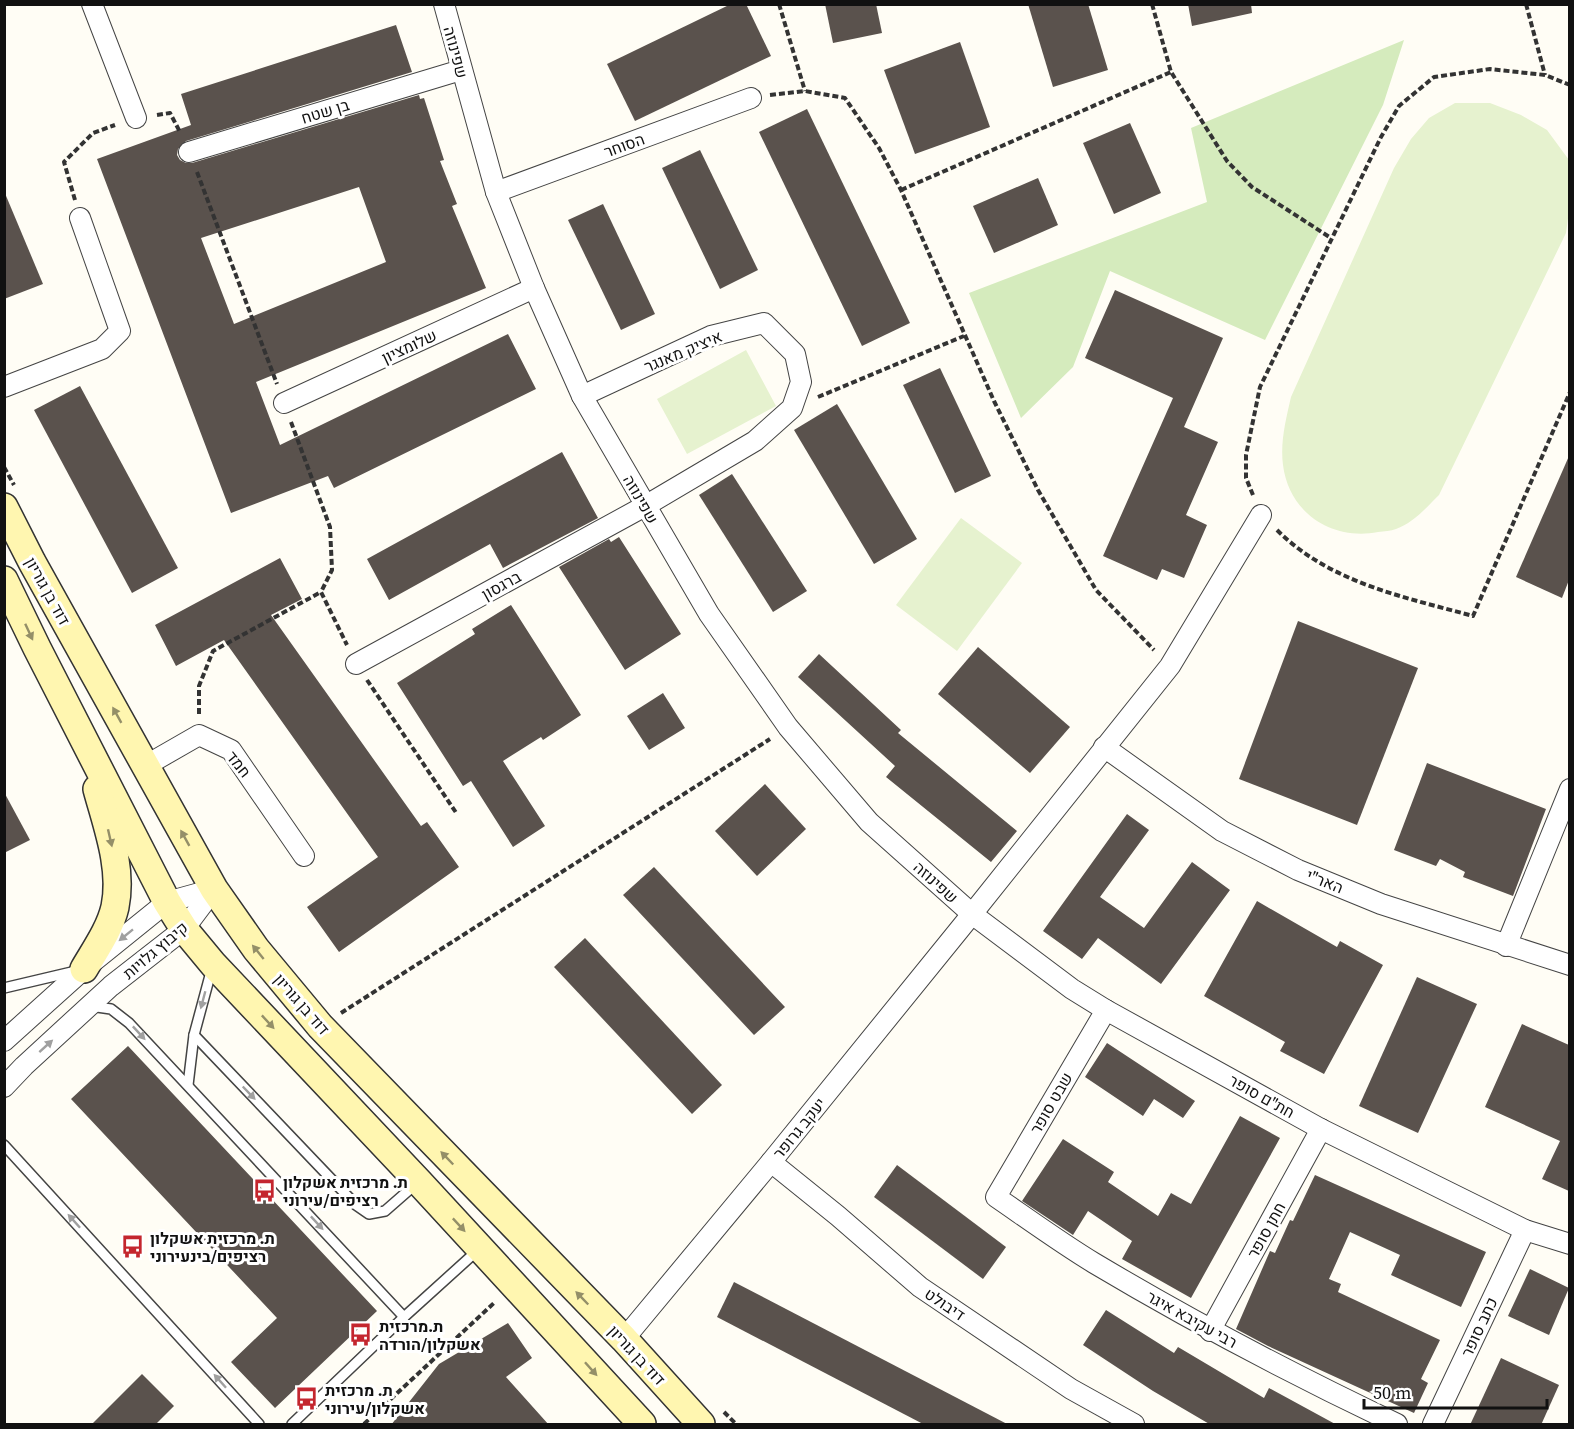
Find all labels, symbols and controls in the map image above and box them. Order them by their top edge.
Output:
street label: שפינוזה [438,23,474,81]
street label: בן שטח [298,93,352,129]
street label: הסוחר [601,127,647,163]
street label: שלומציון [378,324,440,368]
street label: איציק מאנגר [641,325,725,377]
street label: שפינוזה [618,470,664,528]
street label: דוד בן גוריון [20,553,76,629]
street label: ברגסון [477,565,525,605]
one-way arrow [25,624,34,641]
one-way arrow [111,707,122,723]
street label: חמד [222,746,256,782]
one-way arrow [105,829,115,848]
one-way arrow [180,829,190,846]
street label: שפינוזה [909,856,963,908]
street label: האר"י [1303,864,1347,898]
street label: קיבוץ גלויות [118,916,192,984]
one-way arrow [118,929,134,942]
one-way arrow [252,944,265,960]
street label: דוד בן גוריון [269,969,335,1039]
one-way arrow [198,991,208,1009]
one-way arrow [261,1014,274,1029]
one-way arrow [131,1026,145,1040]
one-way arrow [38,1040,53,1053]
street label: שבט סופר [1025,1068,1077,1138]
street label: חת"ם סופר [1225,1069,1299,1123]
one-way arrow [241,1085,255,1099]
street label: יעקב גרופר [768,1093,830,1163]
one-way arrow [440,1151,454,1165]
place label: ת. מרכזית אשקלון רציפים/עירוני [283,1171,408,1211]
bus stop icon: ת. מרכזית אשקלון רציפים/עירוני [252,1178,278,1204]
street label: חתן סופר [1242,1198,1290,1262]
one-way arrow [68,1214,81,1229]
one-way arrow [309,1216,323,1230]
one-way arrow [452,1218,466,1233]
place label: ת. מרכזית אשקלון רציפים/בינעירוני [150,1227,275,1267]
bus stop icon: ת. מרכזית אשקלון רציפים/בינעירוני [119,1234,145,1260]
street label: דיבולט [920,1282,970,1326]
street label: רבי עקיבא איגר [1143,1285,1241,1353]
one-way arrow [575,1291,589,1306]
street label: כתב סופר [1456,1294,1502,1360]
place label: ת.מרכזית אשקלון/הורדה [379,1315,481,1355]
street label: דוד בן גוריון [603,1320,671,1390]
bus stop icon: ת.מרכזית אשקלון/הורדה [348,1322,374,1348]
one-way arrow [584,1361,598,1376]
scale bar [1364,1372,1547,1410]
one-way arrow [214,1374,227,1389]
place label: ת. מרכזית אשקלון/עירוני [325,1379,425,1419]
text: 50 m [1373,1380,1411,1405]
bus stop icon: ת. מרכזית אשקלון/עירוני [294,1386,320,1412]

